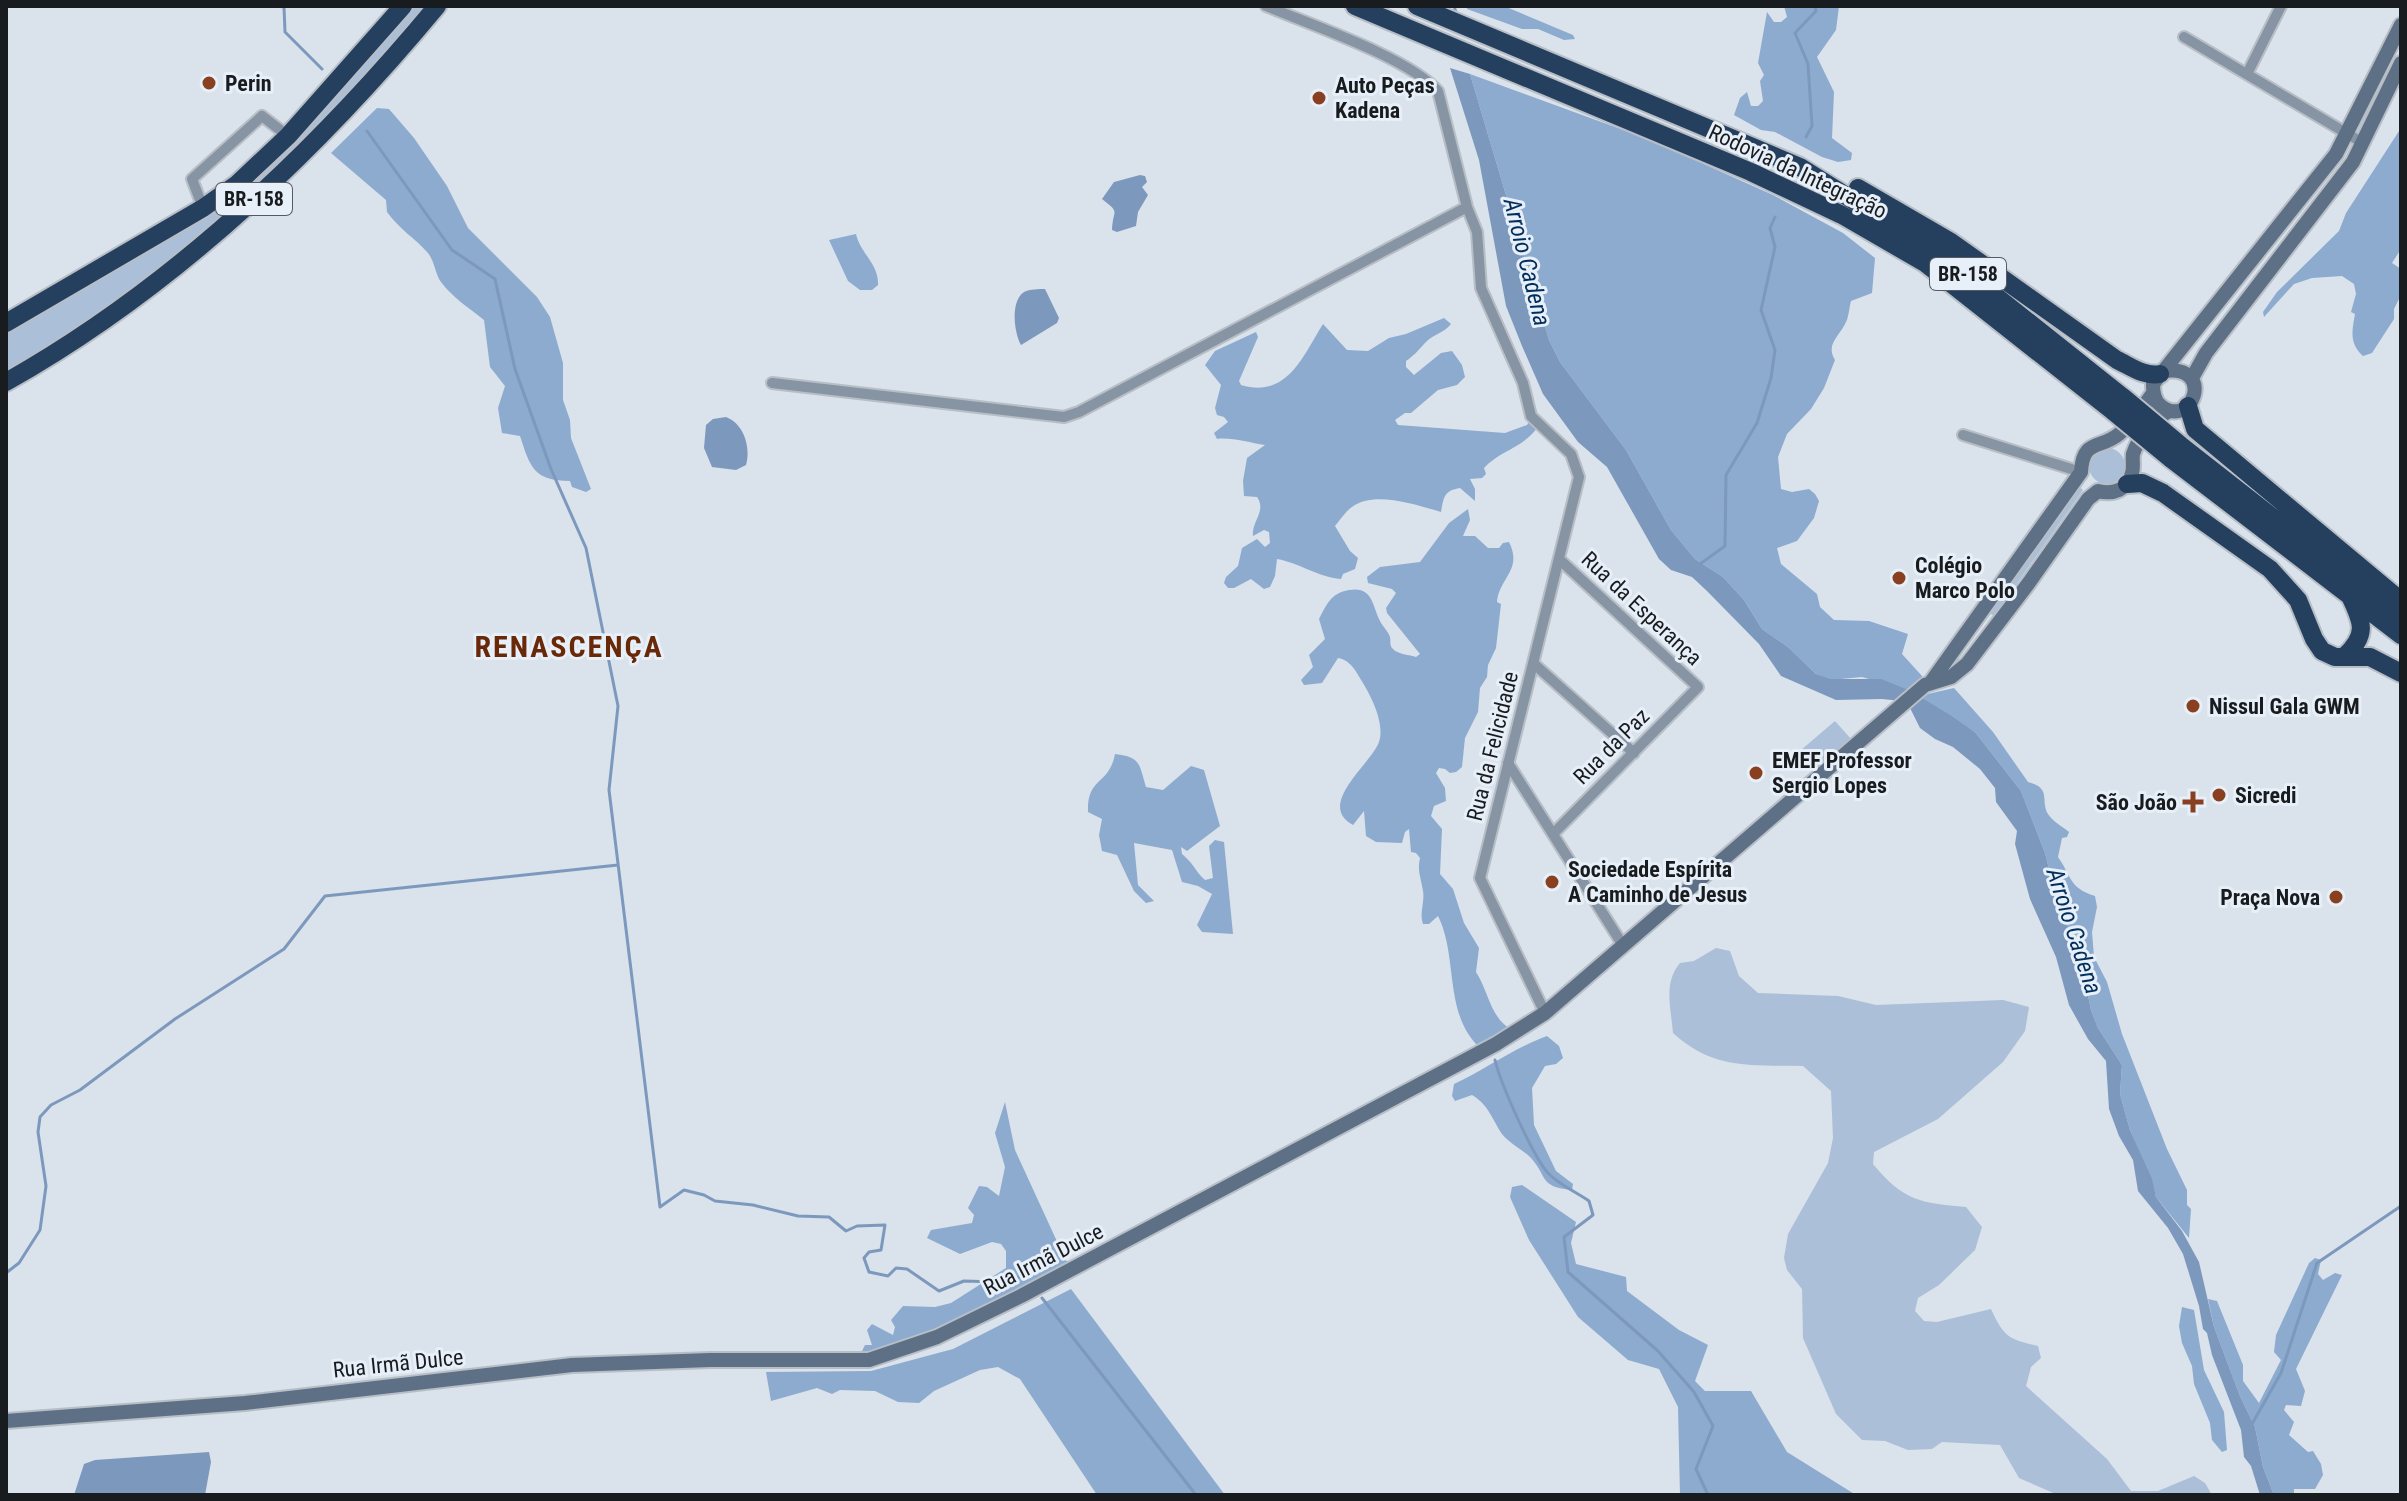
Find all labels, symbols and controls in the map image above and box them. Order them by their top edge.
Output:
place label: Perin [225,71,272,96]
place label: Auto Peças Kadena [1335,73,1435,123]
marker: Perin [200,74,218,92]
marker: Auto Peças Kadena [1310,89,1328,107]
street label: Rodovia da Integração [1705,119,1891,224]
road number: BR-158 [216,183,292,215]
water label: Arroio Cadena [1497,194,1556,329]
road number: BR-158 [1930,258,2006,290]
street label: Rua da Esperança [1577,546,1707,670]
place label: Colégio Marco Polo [1915,553,2015,603]
marker: Colégio Marco Polo [1890,569,1908,587]
district label: RENASCENÇA [474,629,664,664]
street label: Rua da Felicidade [1462,669,1523,823]
place label: Nissul Gala GWM [2209,694,2360,719]
marker: Nissul Gala GWM [2184,697,2202,715]
street label: Rua da Paz [1568,703,1654,789]
place label: EMEF Professor Sergio Lopes [1772,748,1912,798]
marker: EMEF Professor Sergio Lopes [1747,764,1765,782]
place label: Sicredi [2235,783,2297,808]
marker: Sicredi [2210,786,2228,804]
place label: São João [2096,790,2177,815]
marker: São João [2184,793,2202,811]
place label: Sociedade Espírita A Caminho de Jesus [1568,857,1747,907]
water label: Arroio Cadena [2040,864,2108,998]
marker: Sociedade Espírita A Caminho de Jesus [1543,873,1561,891]
place label: Praça Nova [2220,885,2320,910]
marker: Praça Nova [2327,888,2345,906]
street label: Rua Irmã Dulce [979,1219,1107,1300]
street label: Rua Irmã Dulce [332,1344,464,1383]

